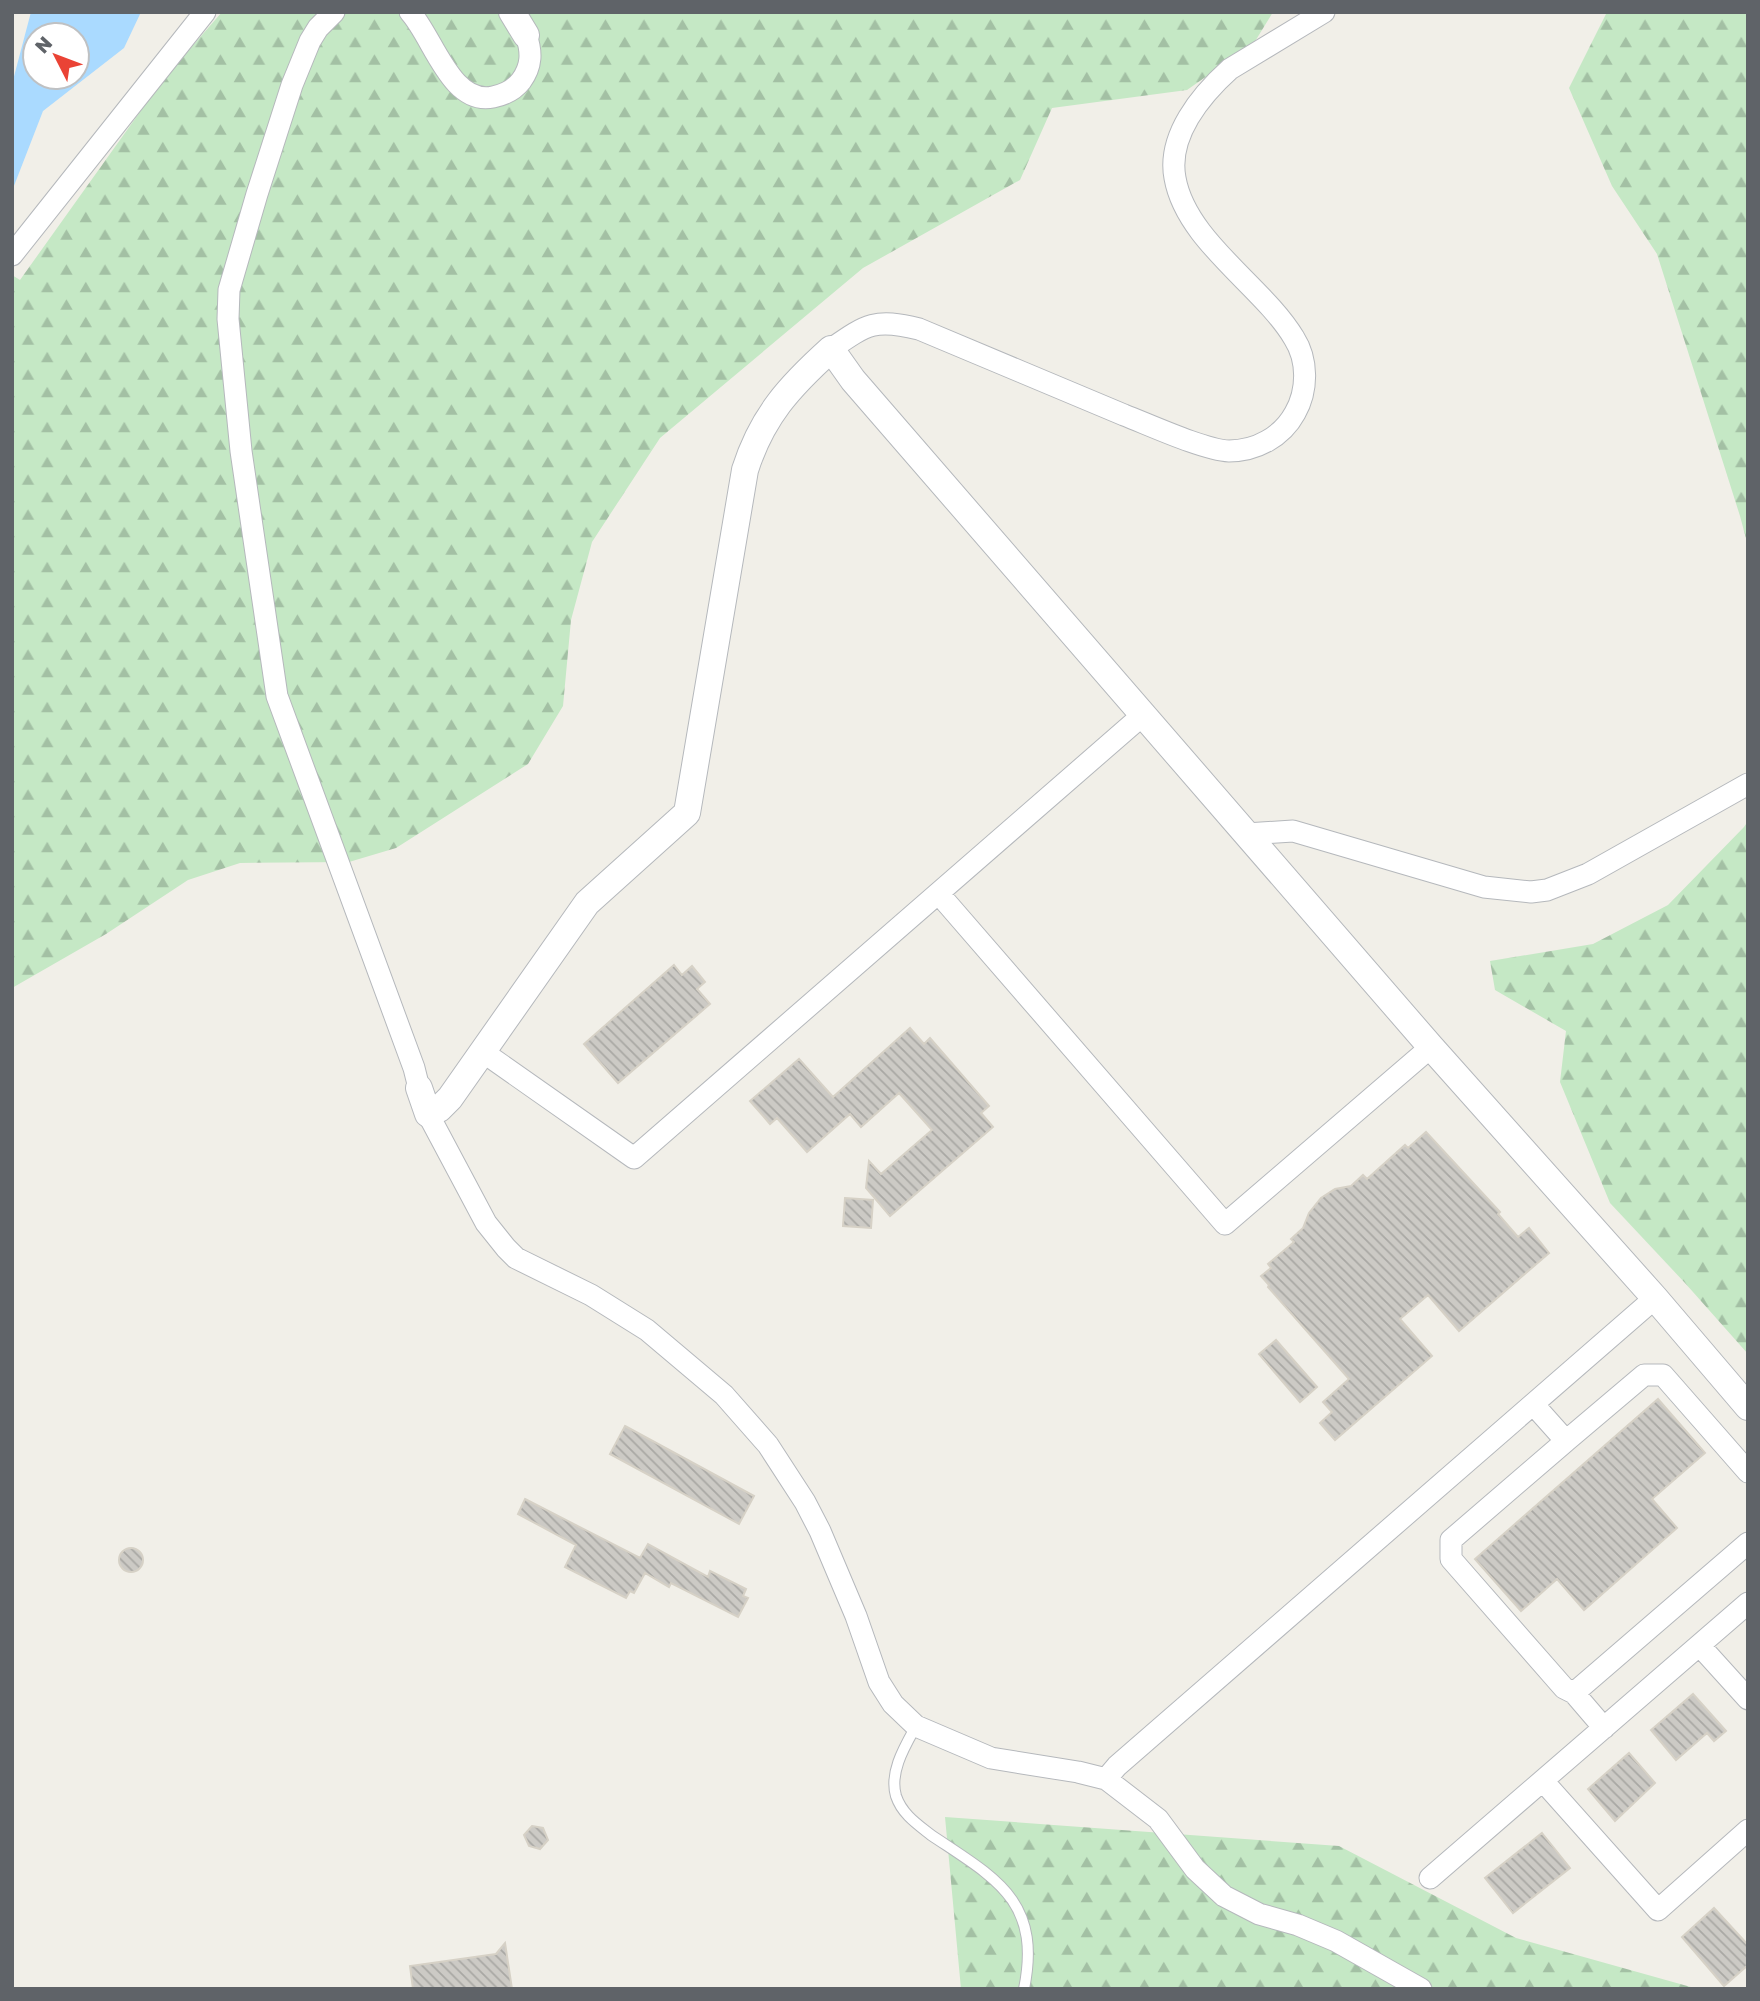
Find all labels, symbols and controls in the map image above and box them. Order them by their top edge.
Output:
north arrow [21,21,91,91]
text: N [30,31,56,57]

